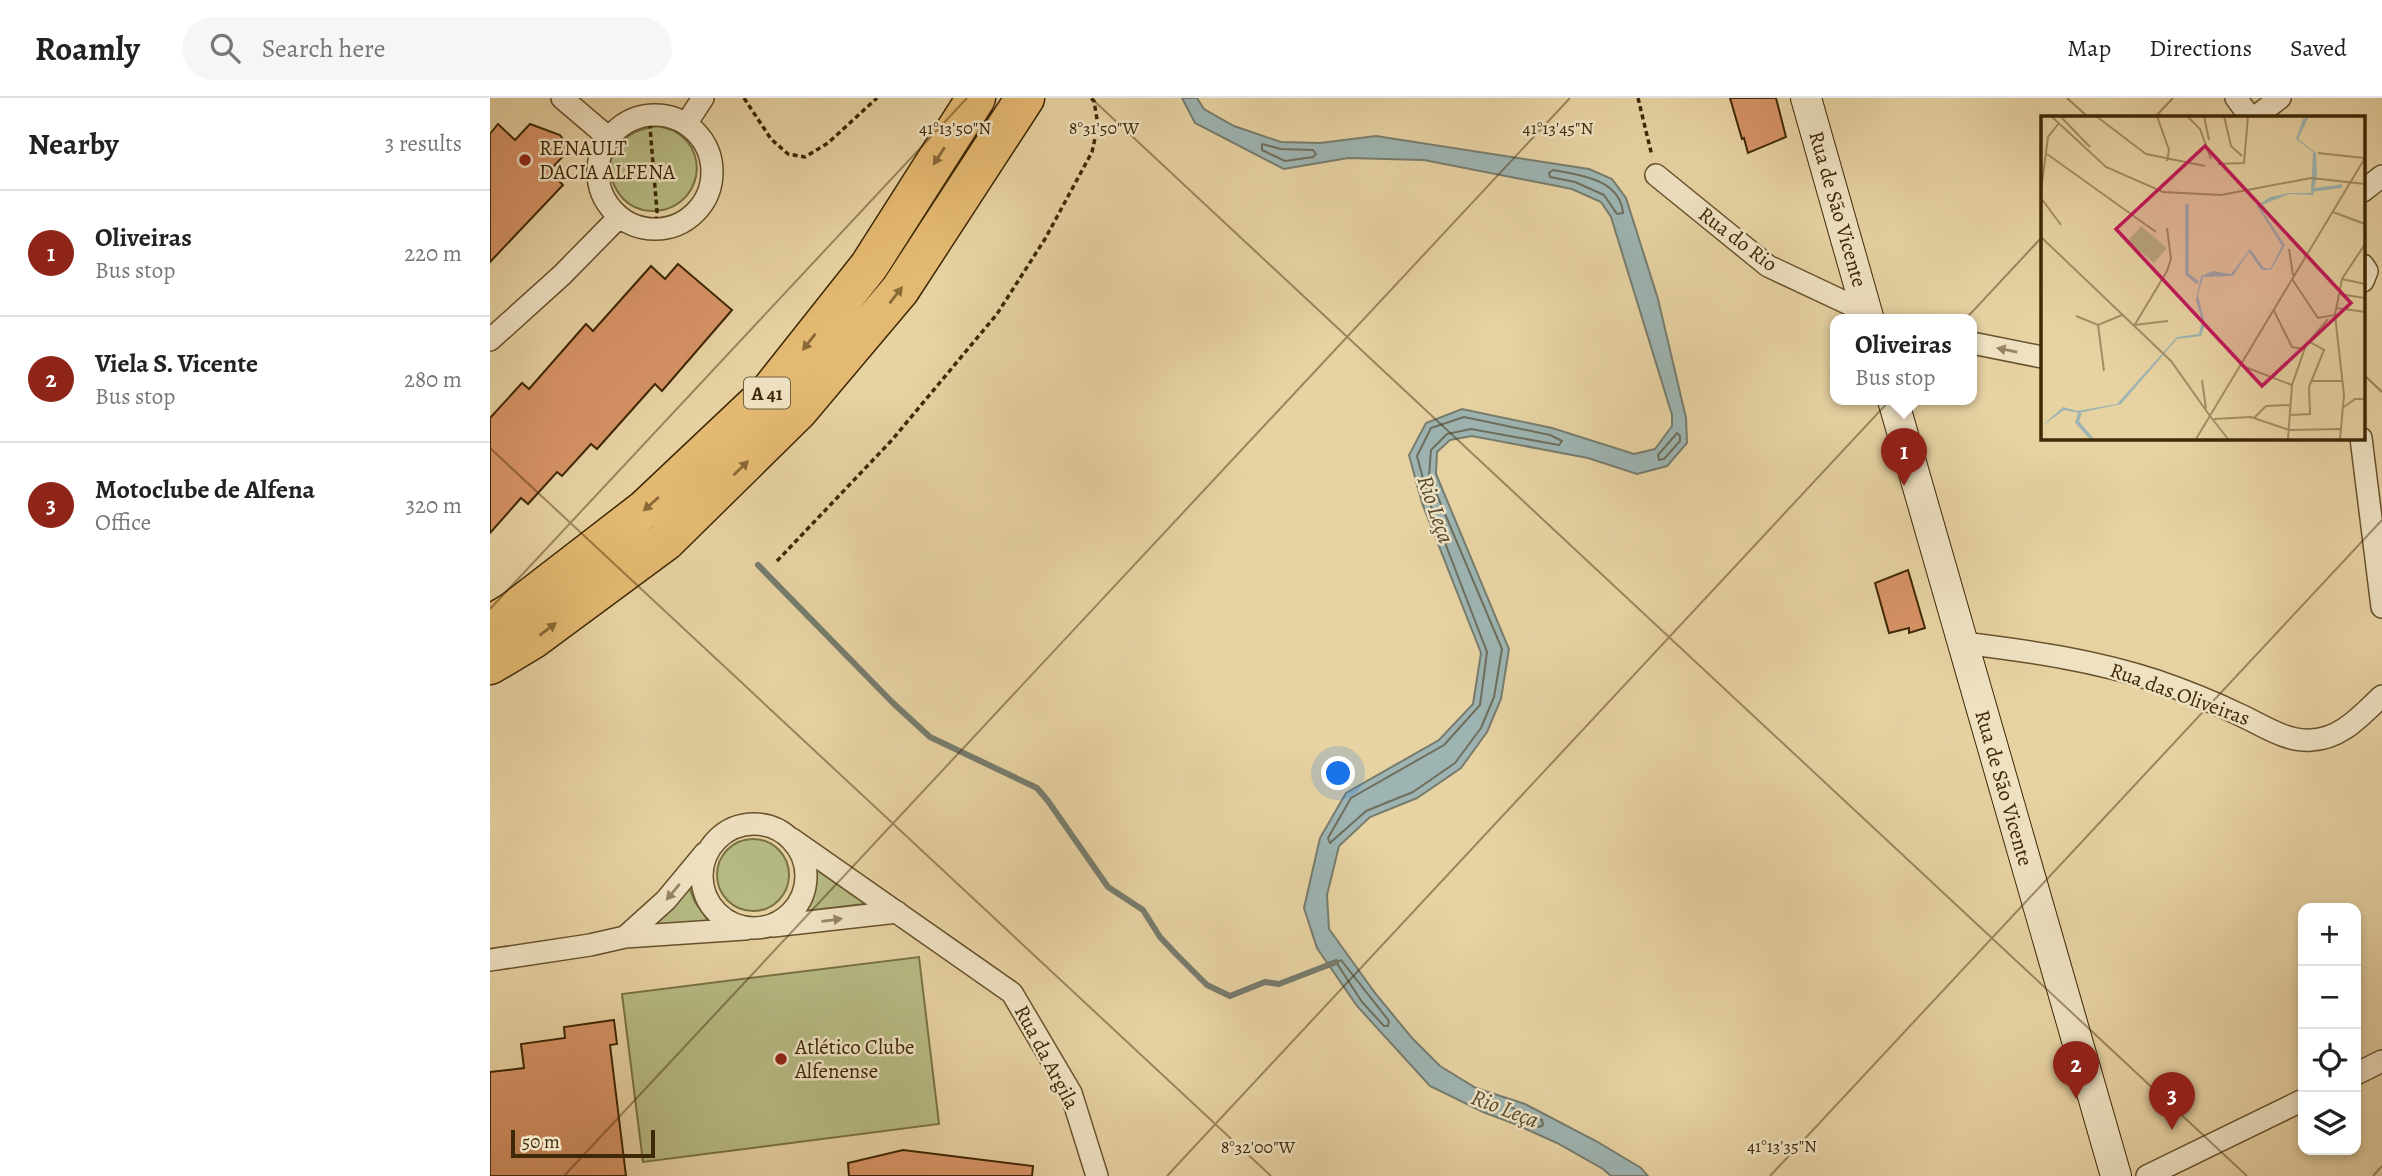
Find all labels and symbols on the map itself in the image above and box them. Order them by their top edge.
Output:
text: 41°13'50"N [919,116,991,140]
text: 8°31'50"W [1069,116,1139,140]
text: 41°13'45"N [1523,116,1593,140]
inset map [2041,116,2364,439]
street label: Rua de São Vicente [1802,128,1874,290]
place label: RENAULT DACIA ALFENA [539,134,676,186]
one-way arrow [933,146,946,165]
marker: RENAULT DACIA ALFENA [517,152,533,168]
street label: Rua do Rio [1693,200,1783,278]
one-way arrow [888,287,903,305]
one-way arrow [801,332,816,350]
one-way arrow [1996,345,2018,356]
road number: A 41 [744,378,790,408]
pin: 1 [1881,428,1927,486]
one-way arrow [732,459,749,476]
water label: Rio Leça [1409,471,1462,548]
one-way arrow [642,496,659,512]
one-way arrow [538,622,557,636]
street label: Rua das Oliveiras [2106,656,2254,732]
street label: Rua de São Vicente [1968,707,2040,869]
your location [1321,756,1355,790]
one-way arrow [666,883,681,900]
one-way arrow [821,914,843,925]
street label: Rua da Argila [1008,1000,1086,1114]
place label: Atlético Clube Alfenense [794,1033,915,1085]
pin: 2 [2053,1041,2099,1099]
marker: Atlético Clube Alfenense [773,1051,789,1067]
pin: 3 [2149,1072,2195,1130]
water label: Rio Leça [1467,1081,1543,1136]
scale bar [511,1127,654,1159]
text: 41°13'35"N [1747,1134,1817,1158]
text: 8°32'00"W [1221,1135,1296,1159]

